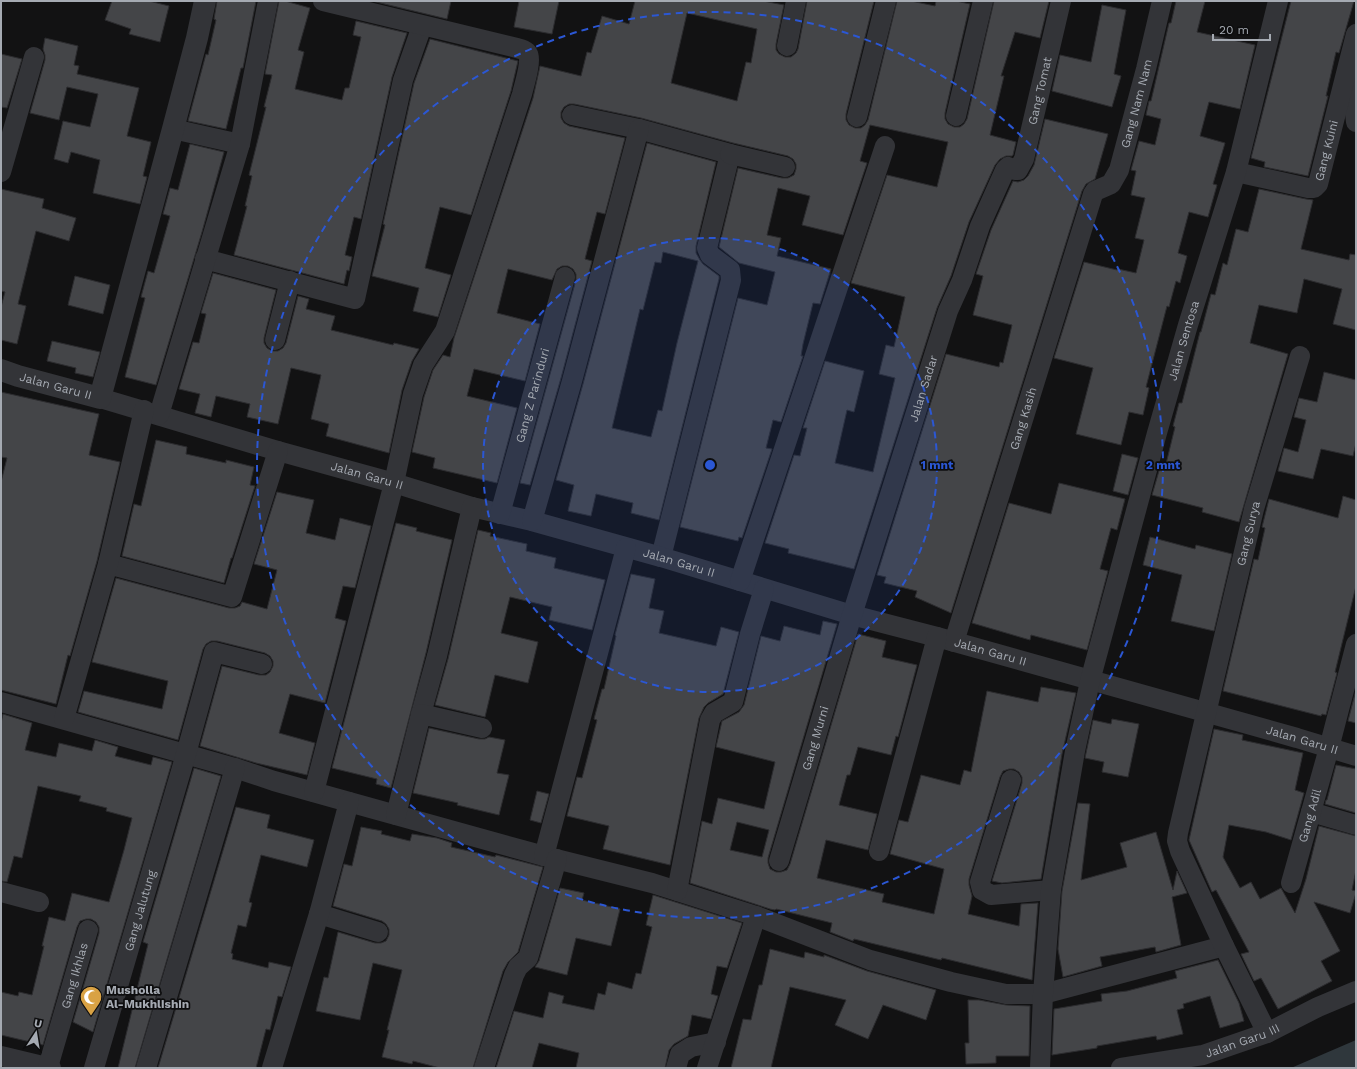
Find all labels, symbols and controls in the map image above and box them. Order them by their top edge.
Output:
scale bar [1213,16,1270,42]
text: 20 m [1219,23,1249,37]
street label: Gang Tomat [1025,56,1055,126]
street label: Gang Nam Nam [1118,58,1155,150]
street label: Gang Kuini [1312,119,1341,182]
street label: Jalan Sentosa [1165,299,1202,382]
street label: Gang Z Parinduri [513,346,552,444]
street label: Jalan Sadar [906,354,941,424]
street label: Jalan Garu II [18,370,93,403]
street label: Gang Kasih [1007,385,1040,452]
centre of rings [703,458,717,472]
text: 1 mnt [921,458,954,472]
text: 2 mnt [1146,458,1181,472]
street label: Jalan Garu II [329,459,405,492]
street label: Gang Surya [1234,499,1263,567]
street label: Jalan Garu II [641,545,717,580]
street label: Jalan Garu II [953,635,1028,669]
street label: Gang Murni [799,704,832,772]
street label: Jalan Garu II [1265,723,1340,757]
street label: Gang Adil [1296,787,1324,844]
street label: Gang Jalutung [122,868,159,953]
street label: Gang Ikhlas [58,941,91,1010]
place label: Musholla Al-Mukhlishin [106,983,189,1011]
mosque icon: Musholla Al-Mukhlishin [78,984,104,1017]
north arrow [16,1013,56,1053]
text: U [33,1017,43,1031]
street label: Jalan Garu III [1204,1021,1282,1061]

